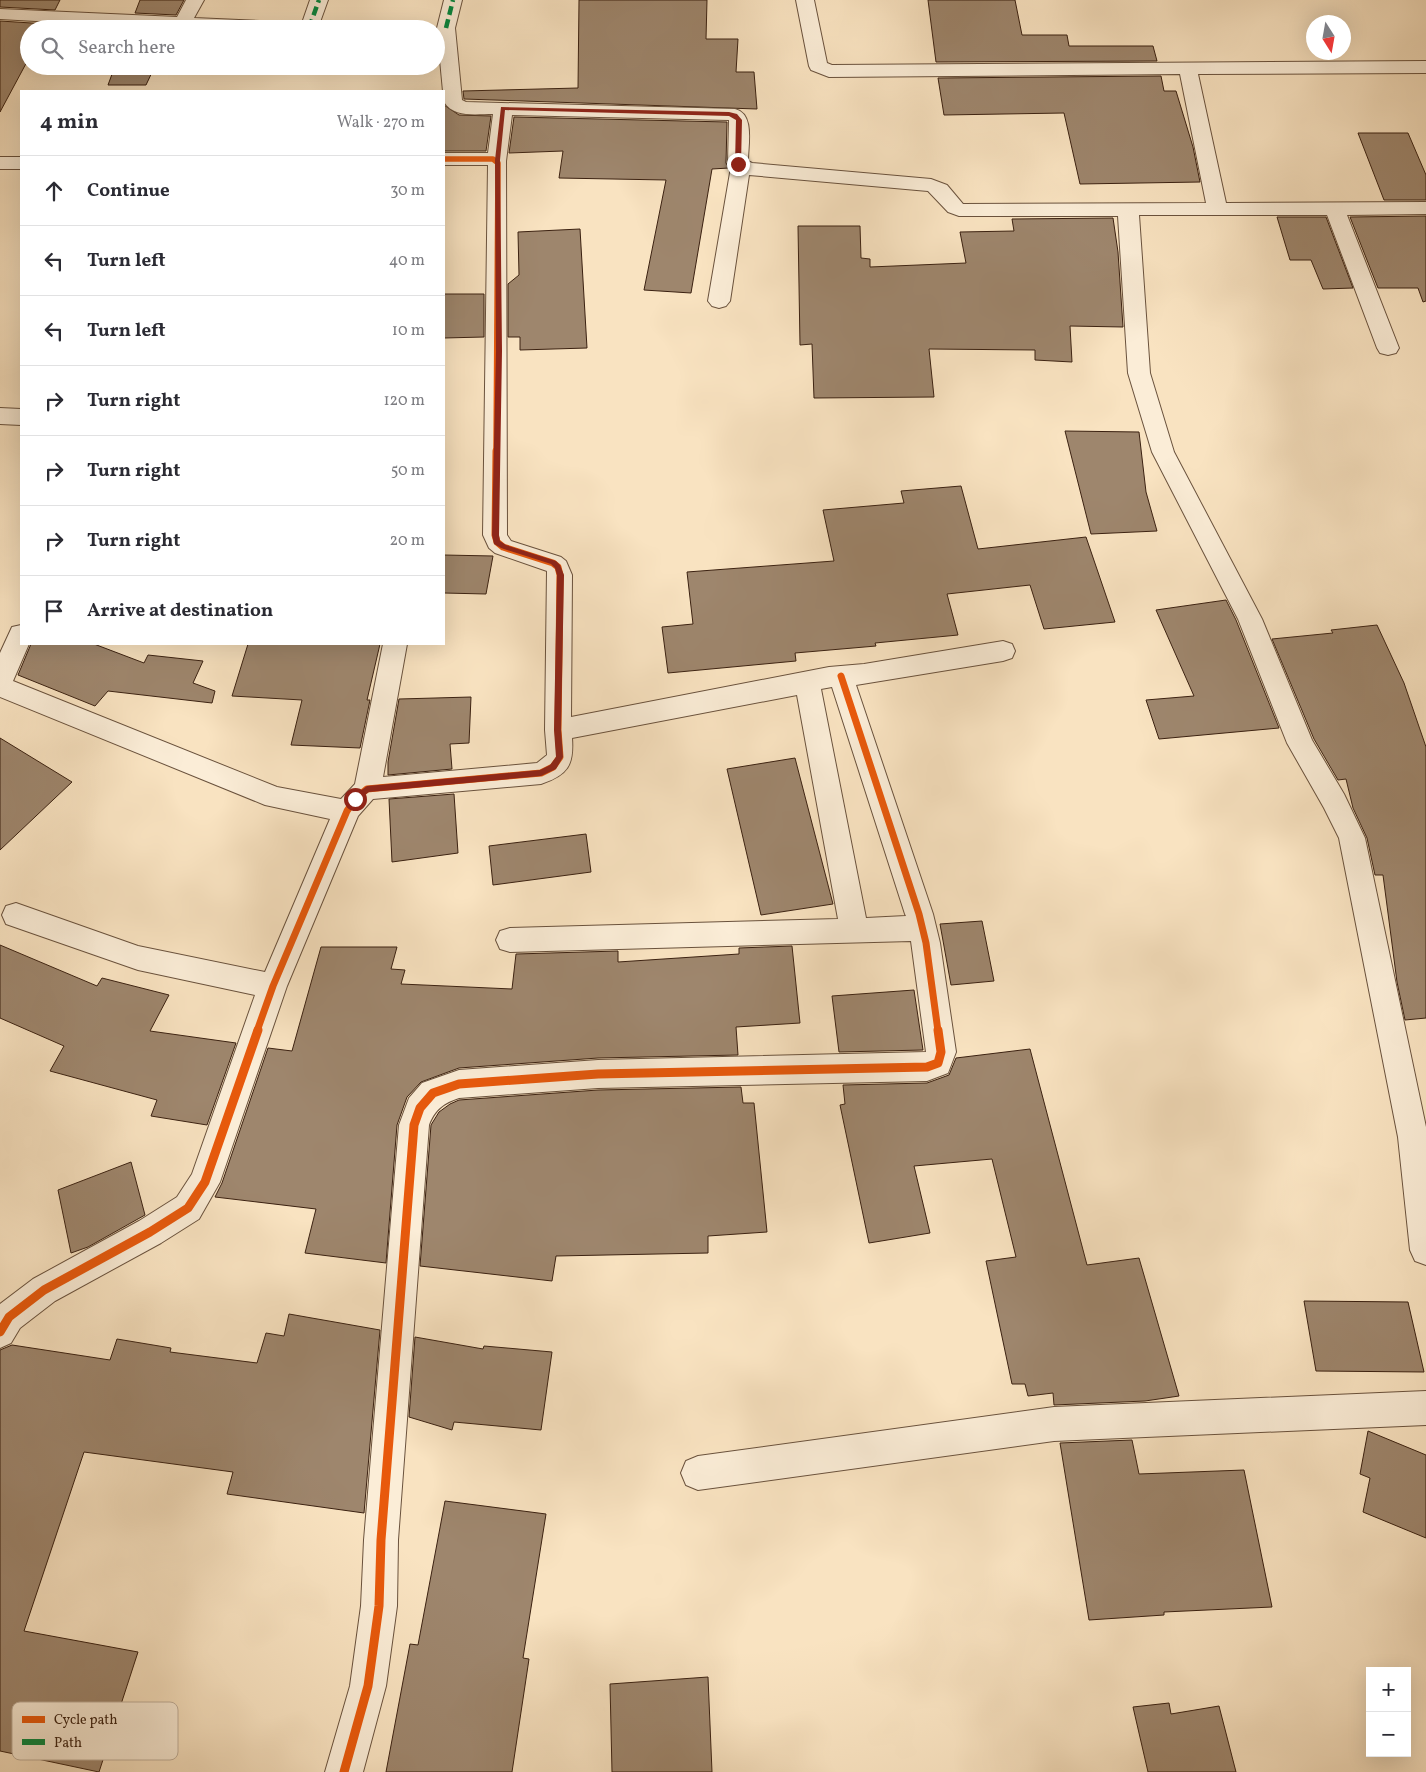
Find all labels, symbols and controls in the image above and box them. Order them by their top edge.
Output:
north arrow [1306,15,1351,60]
search box [20,20,445,75]
icon: search [38,34,66,62]
text: Search here [78,35,175,61]
text: 4 min [40,108,99,137]
text: Walk · 270 m [337,112,425,134]
route end [727,153,750,176]
icon: ahead [40,177,68,205]
text: Continue [87,178,170,204]
text: 30 m [390,180,425,202]
icon: left [40,247,68,275]
text: Turn left [87,248,166,274]
text: 40 m [389,250,425,272]
icon: left [40,317,68,345]
text: Turn left [87,318,166,344]
text: 10 m [392,320,425,342]
icon: right [40,387,68,415]
text: Turn right [87,388,180,414]
text: 120 m [383,390,425,412]
icon: right [40,457,68,485]
text: Turn right [87,458,180,484]
text: 50 m [391,460,425,482]
icon: right [40,527,68,555]
text: Turn right [87,528,180,554]
text: 20 m [390,530,425,552]
icon: arrive [40,597,68,625]
text: Arrive at destination [87,598,273,624]
route start [344,788,367,811]
map controls [1366,1667,1411,1757]
button: + [1366,1667,1411,1712]
legend [12,1702,178,1760]
text: Cycle path [54,1711,118,1730]
button: − [1366,1712,1411,1757]
text: Path [54,1734,82,1753]

